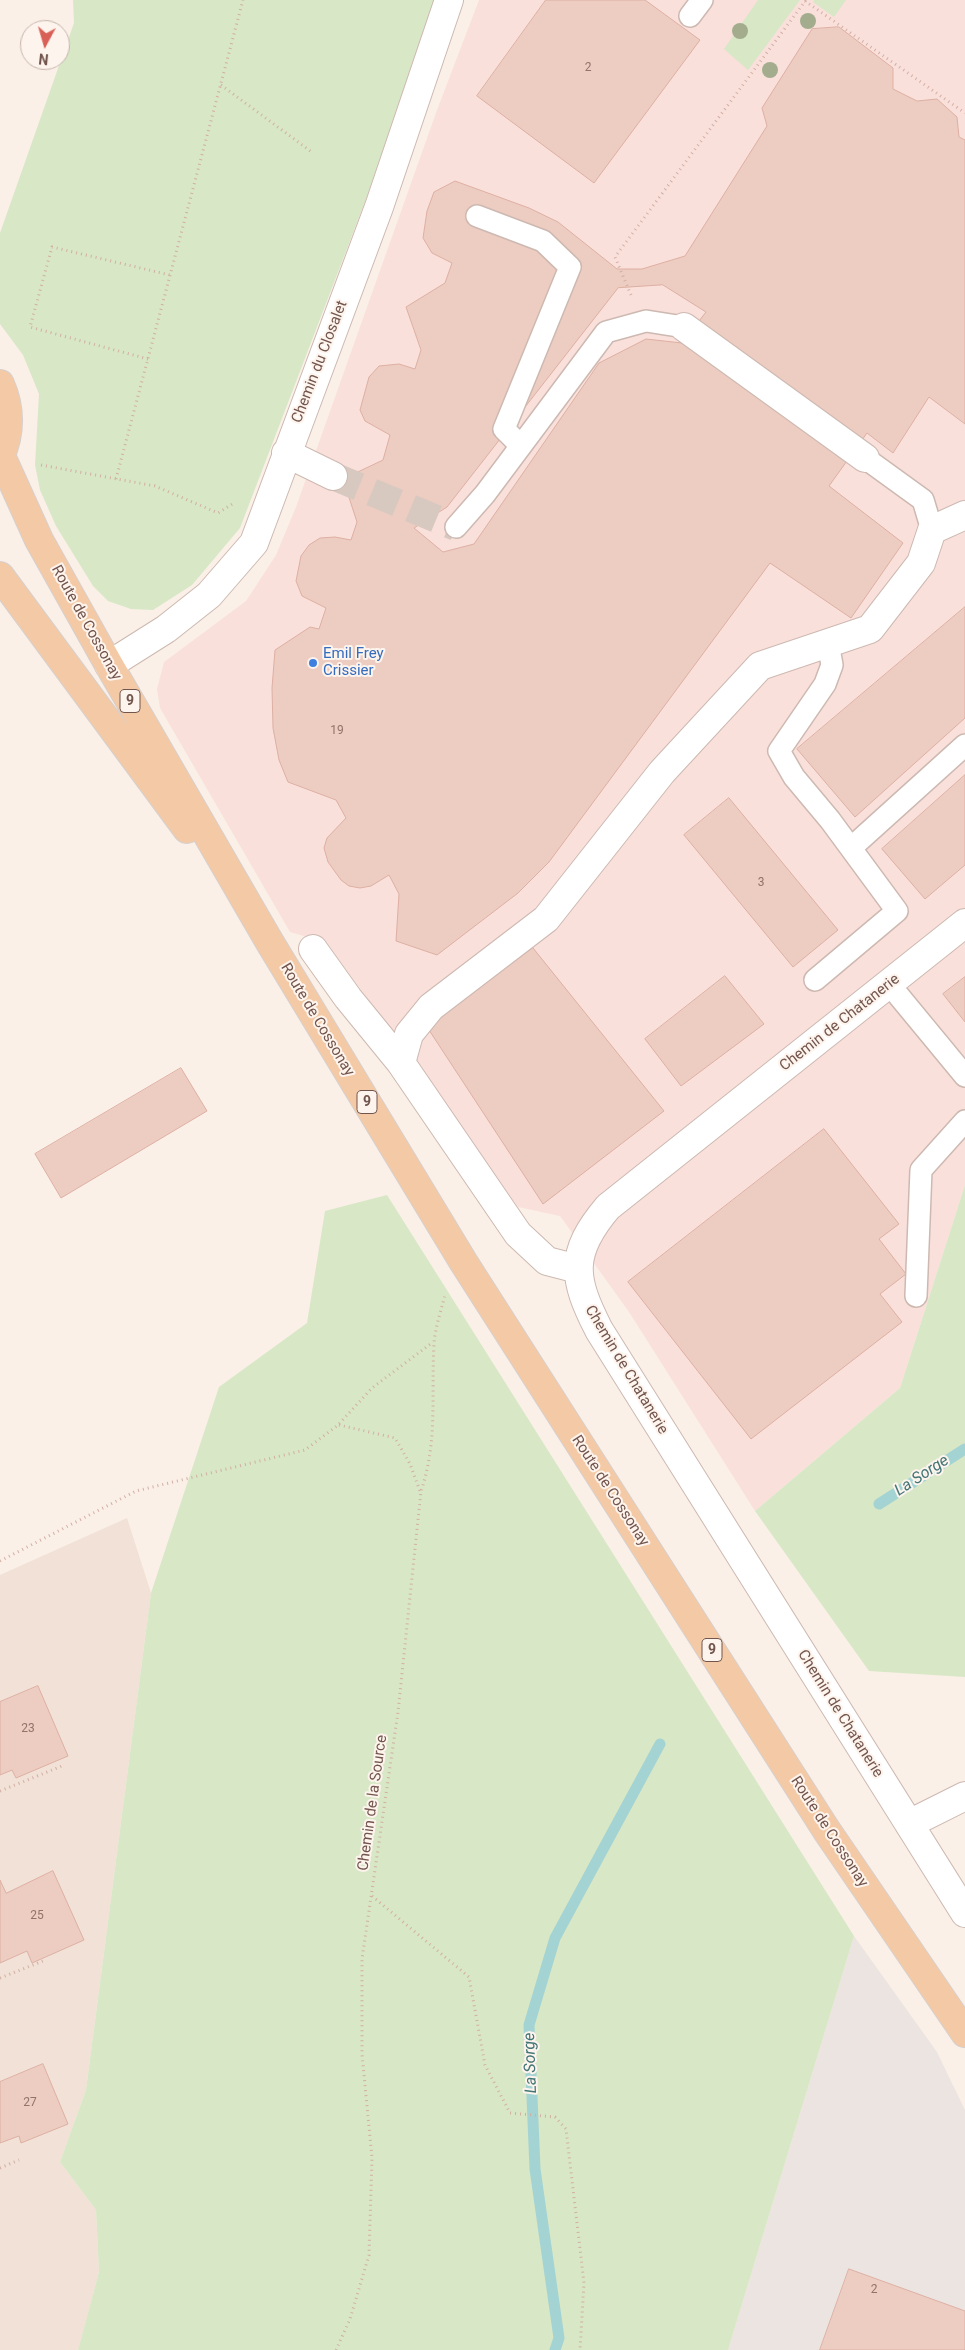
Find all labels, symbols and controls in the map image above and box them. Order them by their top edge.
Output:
north arrow [20,20,70,70]
text: N [38,50,49,67]
house number: 2 [585,61,591,75]
street label: Chemin du Closalet [288,298,352,426]
street label: Route de Cossonay [47,562,125,684]
place label: Emil Frey Crissier [323,645,384,680]
marker: Emil Frey Crissier [307,657,319,669]
road number: 9 [120,689,140,712]
house number: 19 [330,724,344,738]
house number: 3 [758,876,764,890]
street label: Route de Cossonay [276,960,358,1080]
street label: Chemin de Chatanerie [777,971,903,1075]
road number: 9 [357,1090,377,1114]
street label: Chemin de Chatanerie [580,1302,672,1438]
street label: Route de Cossonay [567,1432,653,1550]
water label: La Sorge [891,1451,953,1501]
road number: 9 [702,1638,722,1662]
street label: Chemin de Chatanerie [793,1647,887,1781]
house number: 23 [21,1722,35,1736]
street label: Chemin de la Source [355,1734,391,1872]
street label: Route de Cossonay [786,1773,872,1891]
house number: 25 [30,1909,44,1923]
water label: La Sorge [520,2032,542,2094]
house number: 27 [23,2096,37,2110]
house number: 2 [871,2283,877,2297]

